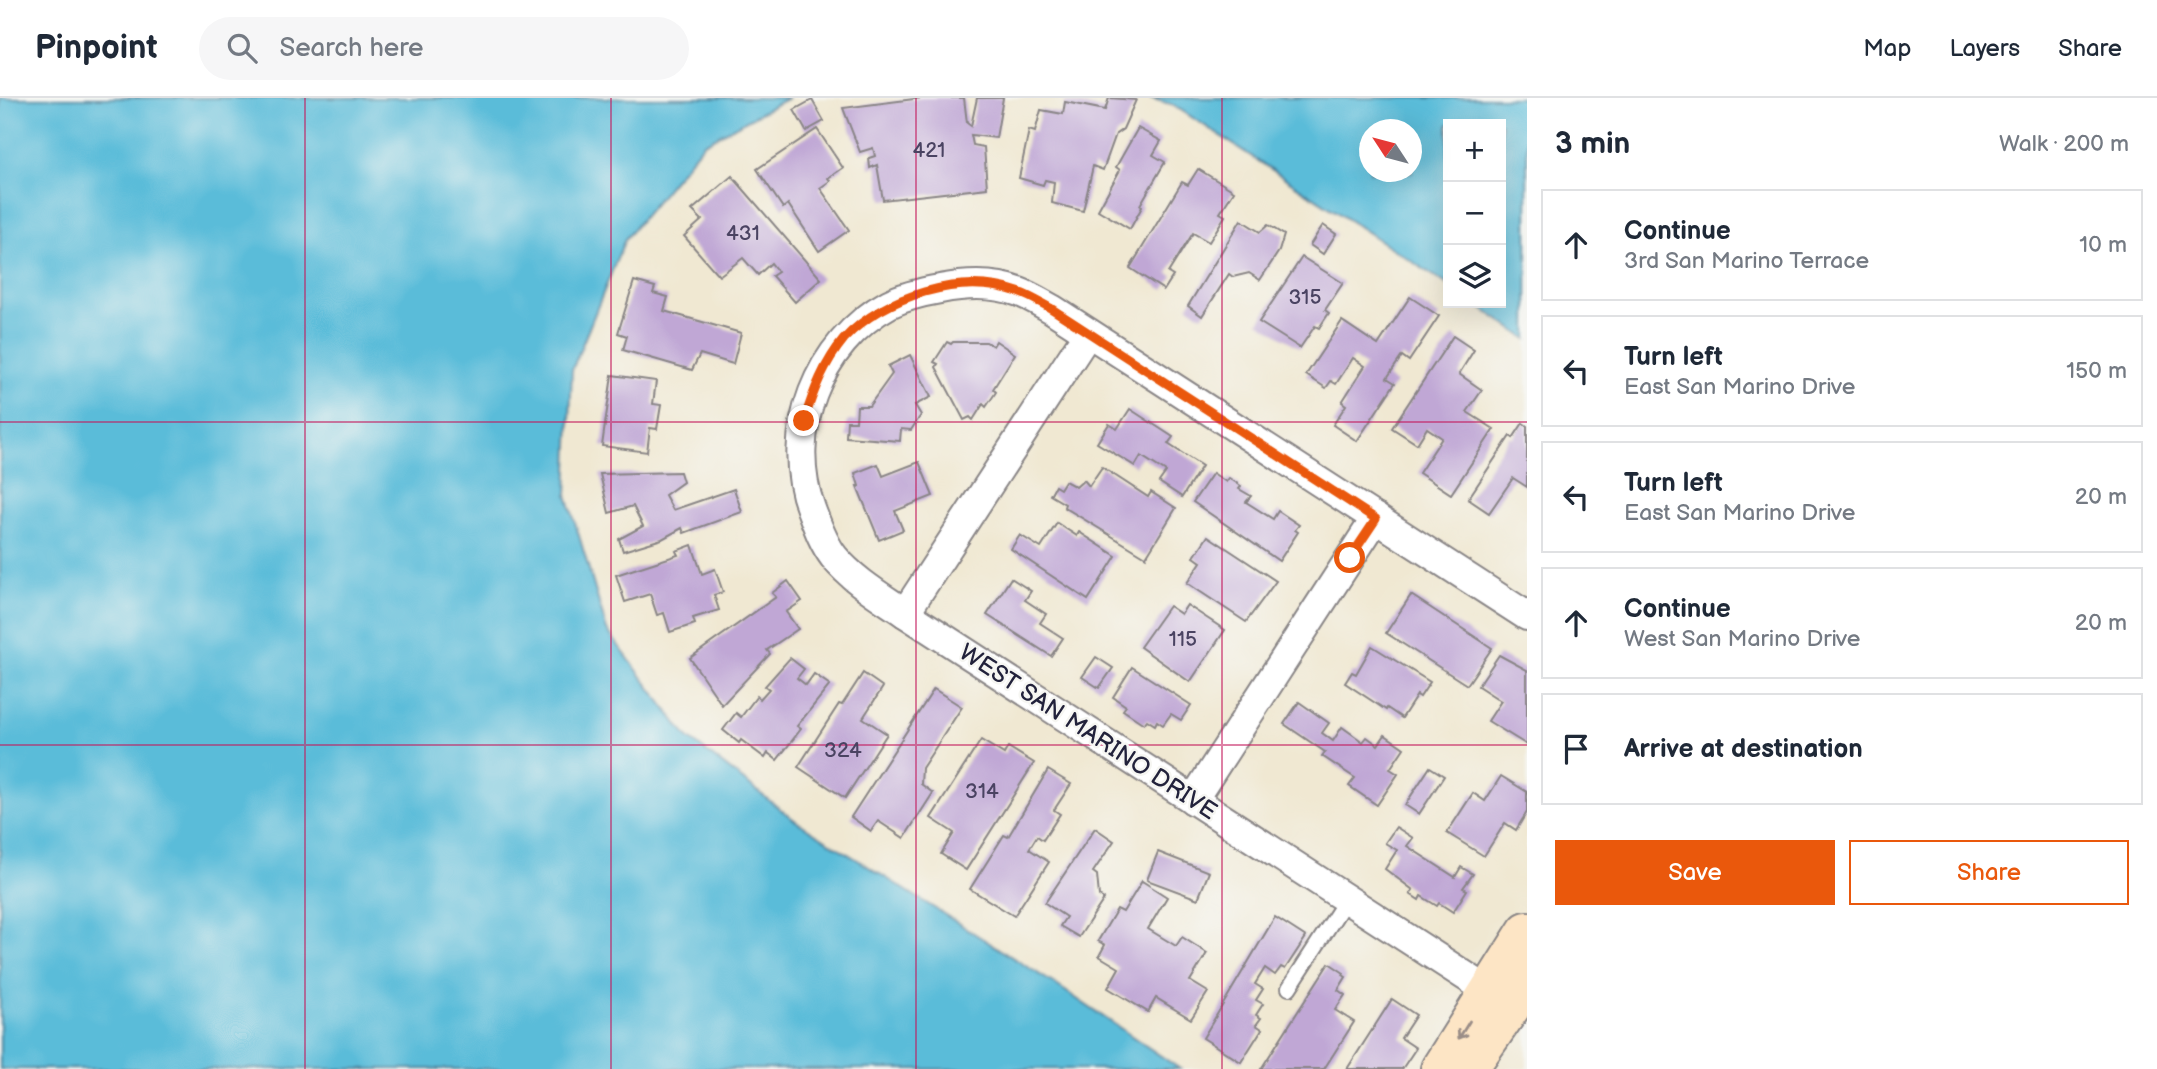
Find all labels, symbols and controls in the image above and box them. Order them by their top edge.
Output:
search box [199,17,689,80]
text: Pinpoint [35,28,157,68]
icon: search [223,29,261,67]
text: Search here [279,33,423,64]
text: Map [1863,34,1911,63]
text: Layers [1949,34,2020,63]
text: Share [2058,34,2122,63]
north arrow [1359,119,1422,182]
map controls [1443,119,1506,308]
button: + [1443,119,1506,182]
text: 3 min [1555,126,1630,162]
text: Walk · 200 m [1999,130,2129,158]
house number: 421 [912,138,946,163]
button: − [1443,182,1506,245]
text: Continue [1624,216,1731,247]
house number: 431 [726,221,760,246]
icon: ahead [1557,226,1595,264]
text: 10 m [2079,231,2127,259]
button: layers [1443,245,1506,308]
text: 3rd San Marino Terrace [1624,247,1869,275]
house number: 315 [1288,285,1322,310]
text: Turn left [1624,342,1723,373]
icon: left [1557,352,1595,390]
text: 150 m [2066,357,2127,385]
text: East San Marino Drive [1624,373,1855,401]
route end [788,405,819,436]
text: Turn left [1624,468,1723,499]
icon: left [1557,478,1595,516]
text: 20 m [2075,483,2127,511]
text: East San Marino Drive [1624,499,1855,527]
route start [1334,542,1365,573]
text: Continue [1624,594,1731,625]
icon: ahead [1557,604,1595,642]
text: 20 m [2075,609,2127,637]
text: West San Marino Drive [1624,625,1861,653]
house number: 115 [1169,627,1197,652]
street label: WEST SAN MARINO DRIVE [954,638,1222,826]
icon: arrive [1557,730,1595,768]
text: Arrive at destination [1624,734,1863,765]
house number: 324 [824,738,862,763]
house number: 314 [965,779,999,804]
button: Save [1555,840,1835,905]
button: Share [1849,840,2129,905]
one-way arrow [1457,1019,1471,1039]

